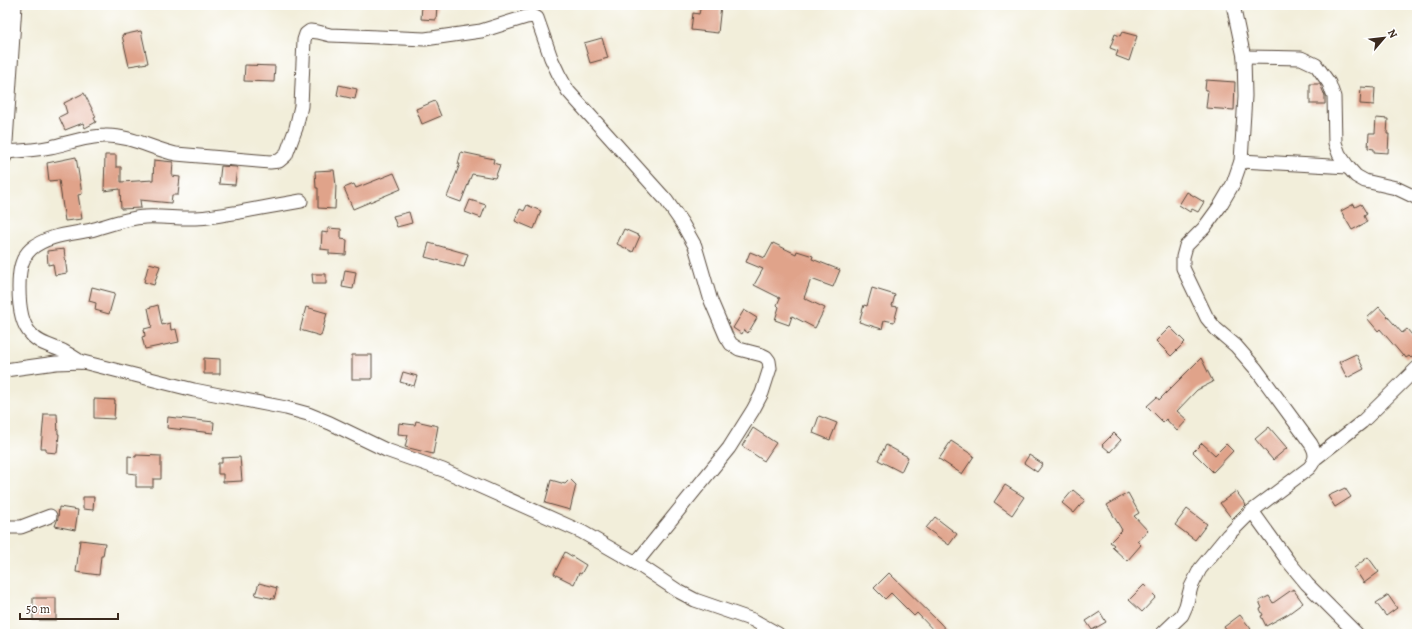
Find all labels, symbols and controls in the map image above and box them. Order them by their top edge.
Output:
north arrow [1364,18,1404,58]
text: N [1384,26,1401,41]
scale bar [20,595,118,621]
text: 50 m [26,601,50,617]

